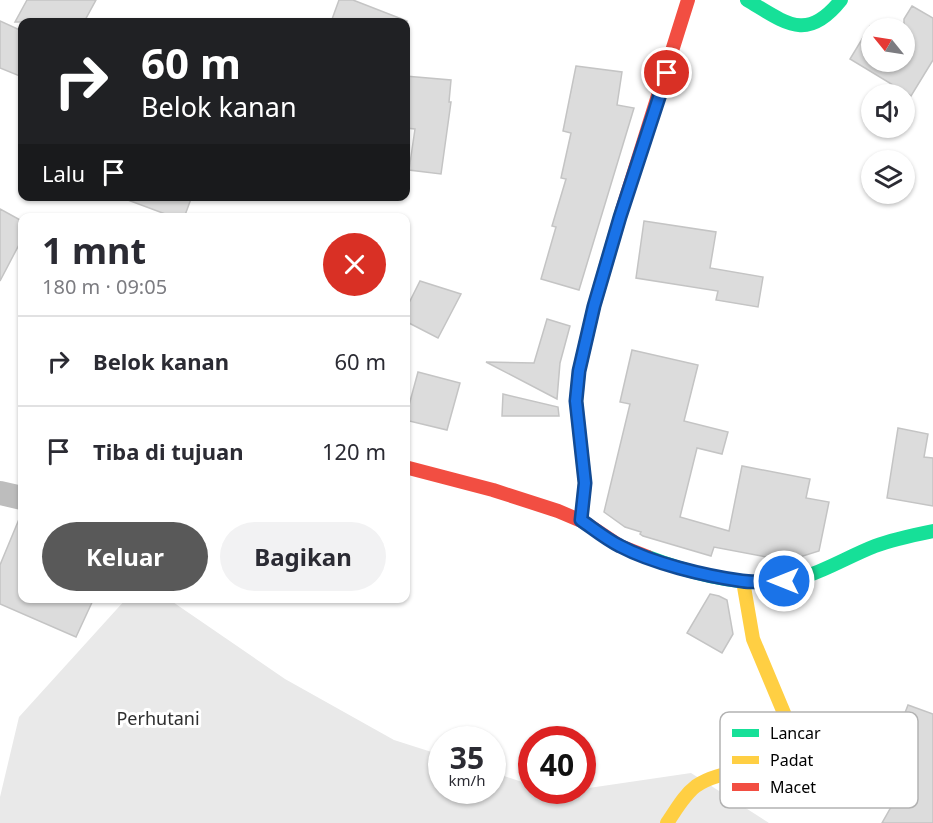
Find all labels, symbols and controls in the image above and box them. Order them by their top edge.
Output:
north arrow [861,18,915,72]
map controls [861,18,915,204]
text: 60 m [141,34,241,91]
icon: right [42,42,120,120]
pin [641,47,692,98]
icon: arrive [650,56,683,89]
button: sound [861,84,915,138]
text: Belok kanan [141,88,297,125]
button: layers [861,150,915,204]
icon: arrive [97,156,130,189]
text: Lalu [42,158,85,188]
text: 1 mnt [42,226,146,275]
button: close [323,233,386,296]
text: 180 m · 09:05 [42,273,167,300]
icon: right [42,345,75,378]
text: Belok kanan [93,346,229,376]
text: 60 m [335,346,386,376]
icon: arrive [42,435,75,468]
text: Tiba di tujuan [93,436,243,466]
text: 120 m [322,436,386,466]
button: Keluar [42,522,208,591]
button: Bagikan [220,522,386,591]
position arrow [752,549,816,613]
park label: Perhutani [116,706,200,730]
legend [720,712,918,808]
text: Lancar [770,722,821,744]
speed limit sign: 40 [518,726,596,804]
text: 35 [450,737,484,778]
text: Padat [770,749,813,771]
text: km/h [449,770,485,790]
text: Macet [770,776,816,798]

